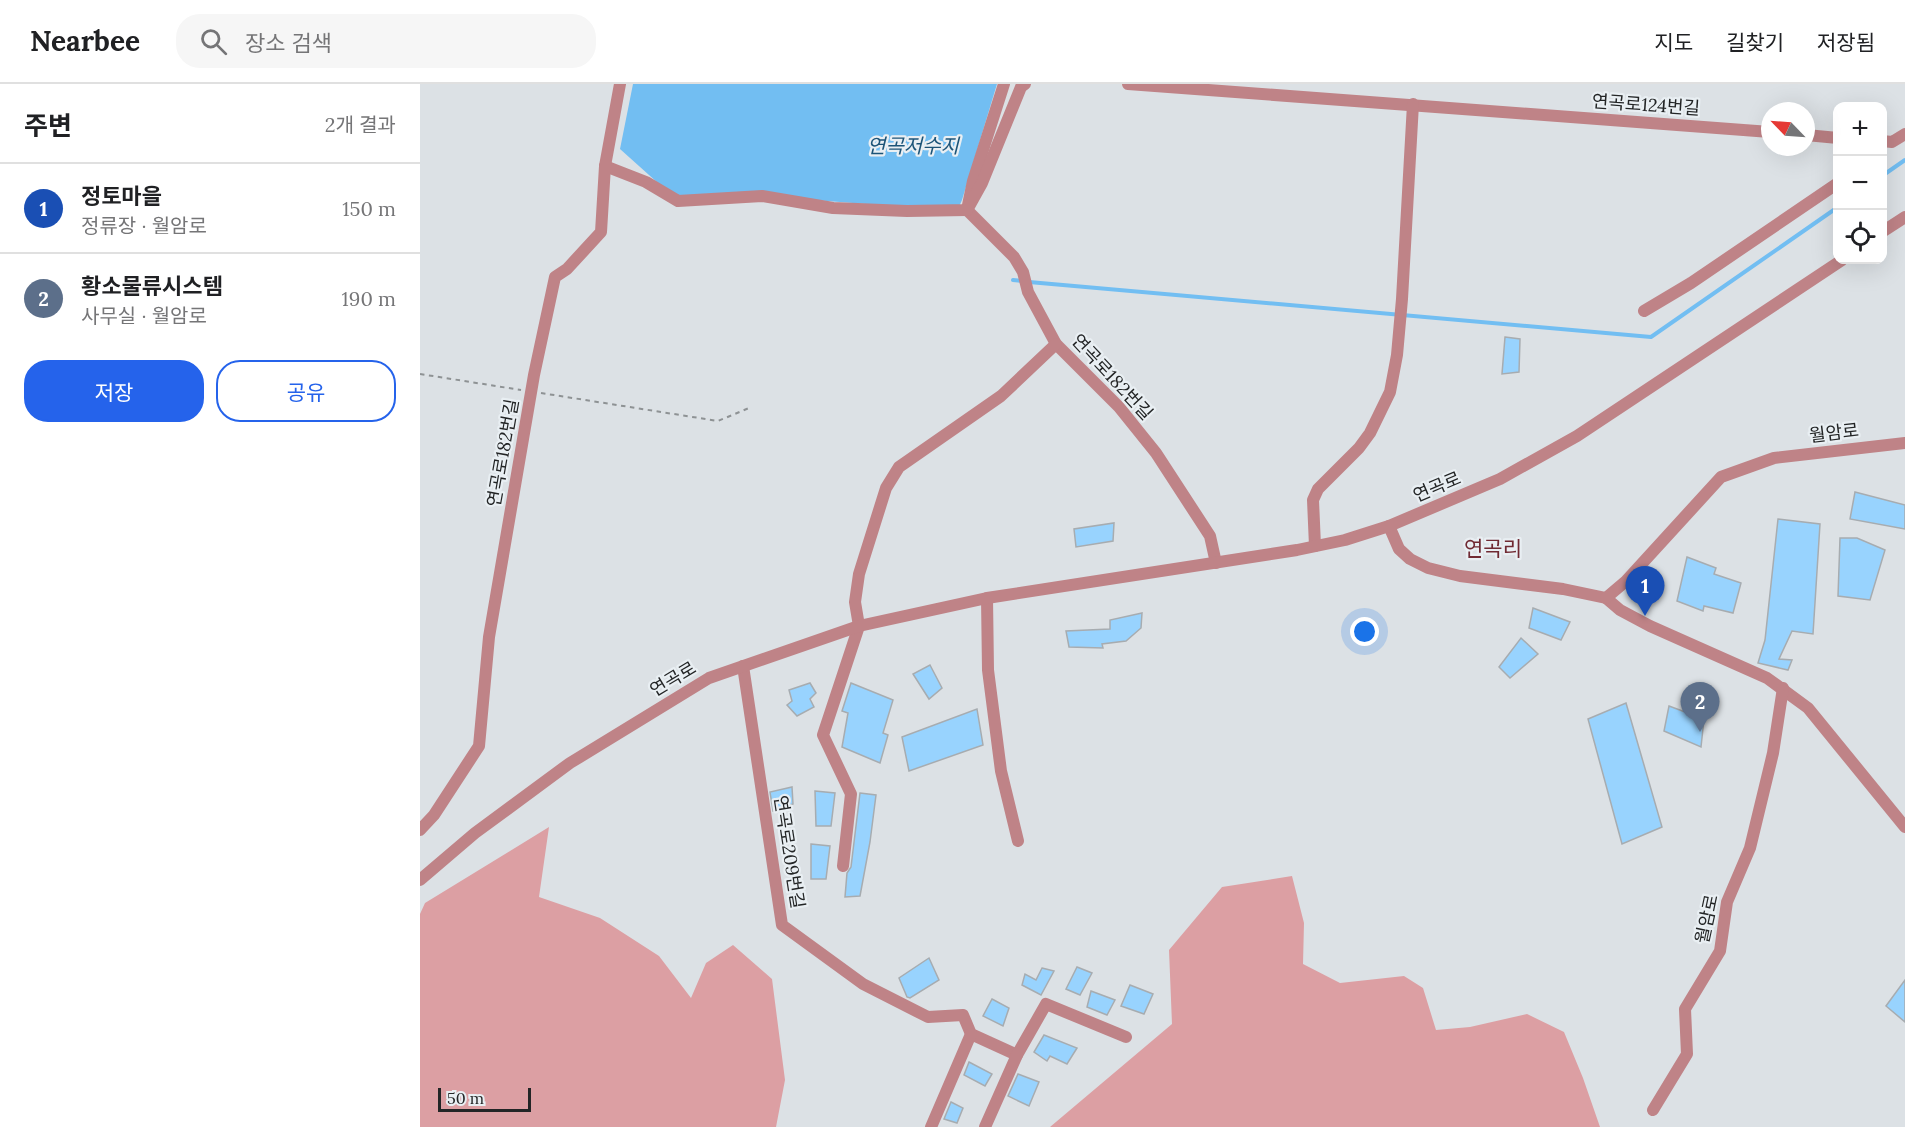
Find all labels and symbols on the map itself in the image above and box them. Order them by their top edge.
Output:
street label: 연곡로124번길 [1591,89,1701,120]
north arrow [1761,102,1815,156]
water label: 연곡저수지 [867,133,961,158]
street label: 연곡로182번길 [1067,329,1158,424]
street label: 연곡로182번길 [482,397,523,509]
street label: 월암로 [1808,418,1860,447]
street label: 연곡로 [1409,466,1464,507]
district label: 연곡리 [1464,535,1522,562]
pin: 1 [1626,566,1664,616]
your location [1350,617,1379,646]
street label: 연곡로 [646,656,700,701]
pin: 2 [1680,682,1720,732]
street label: 연곡로209번길 [769,794,810,910]
street label: 월암로 [1690,892,1723,946]
scale bar [438,1085,531,1112]

